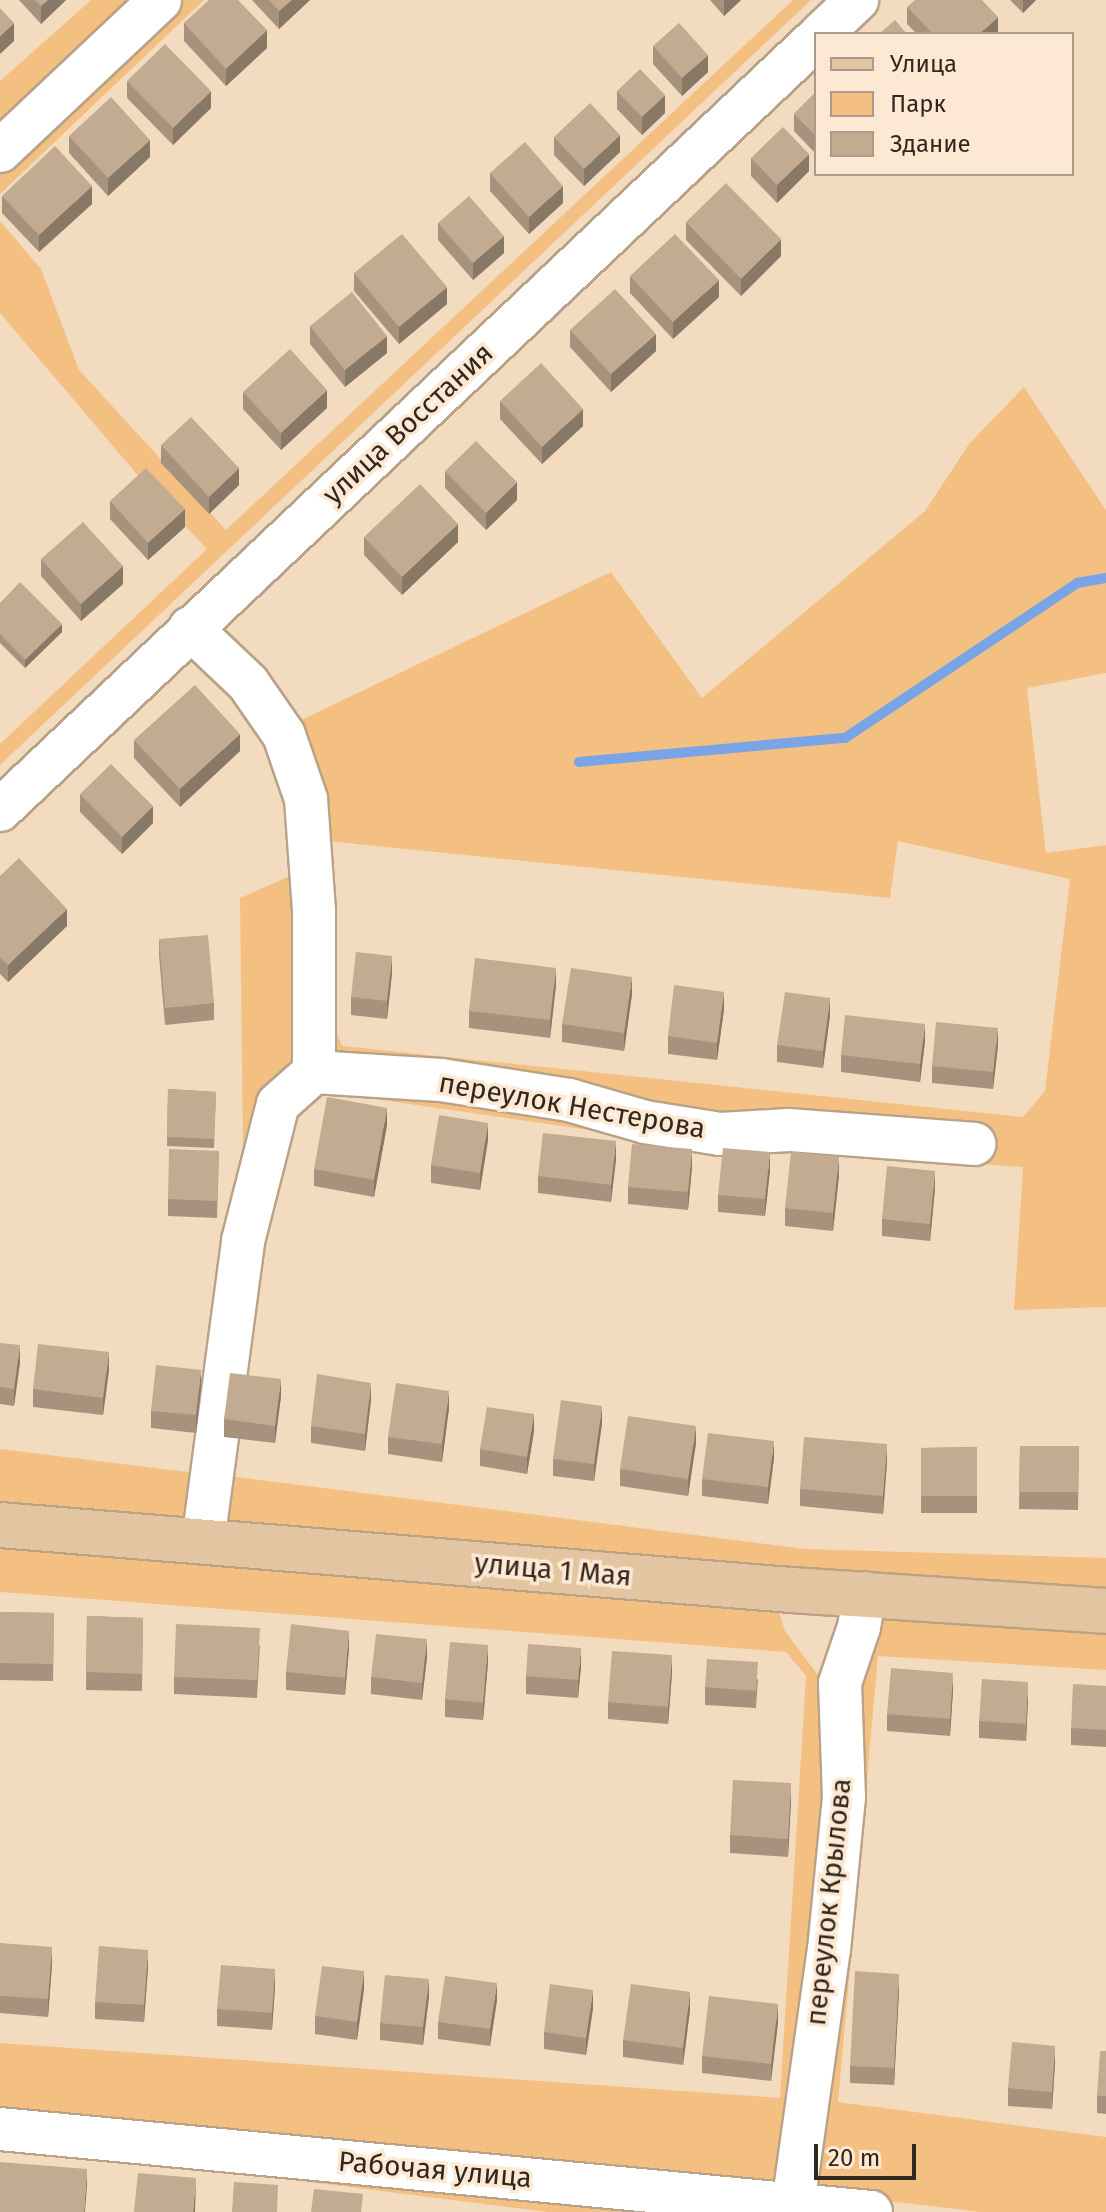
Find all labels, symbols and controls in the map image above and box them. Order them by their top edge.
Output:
legend [814,32,1074,176]
text: Улица [890,50,957,78]
text: Парк [890,90,946,118]
text: Здание [890,130,971,158]
street label: улица Восстания [316,336,500,512]
street label: переулок Нестерова [436,1066,708,1146]
street label: улица 1 Мая [473,1546,633,1594]
street label: переулок Крылова [799,1777,859,2027]
scale bar [818,2128,920,2178]
text: 20 m [828,2144,880,2172]
street label: Рабочая улица [337,2145,533,2195]

